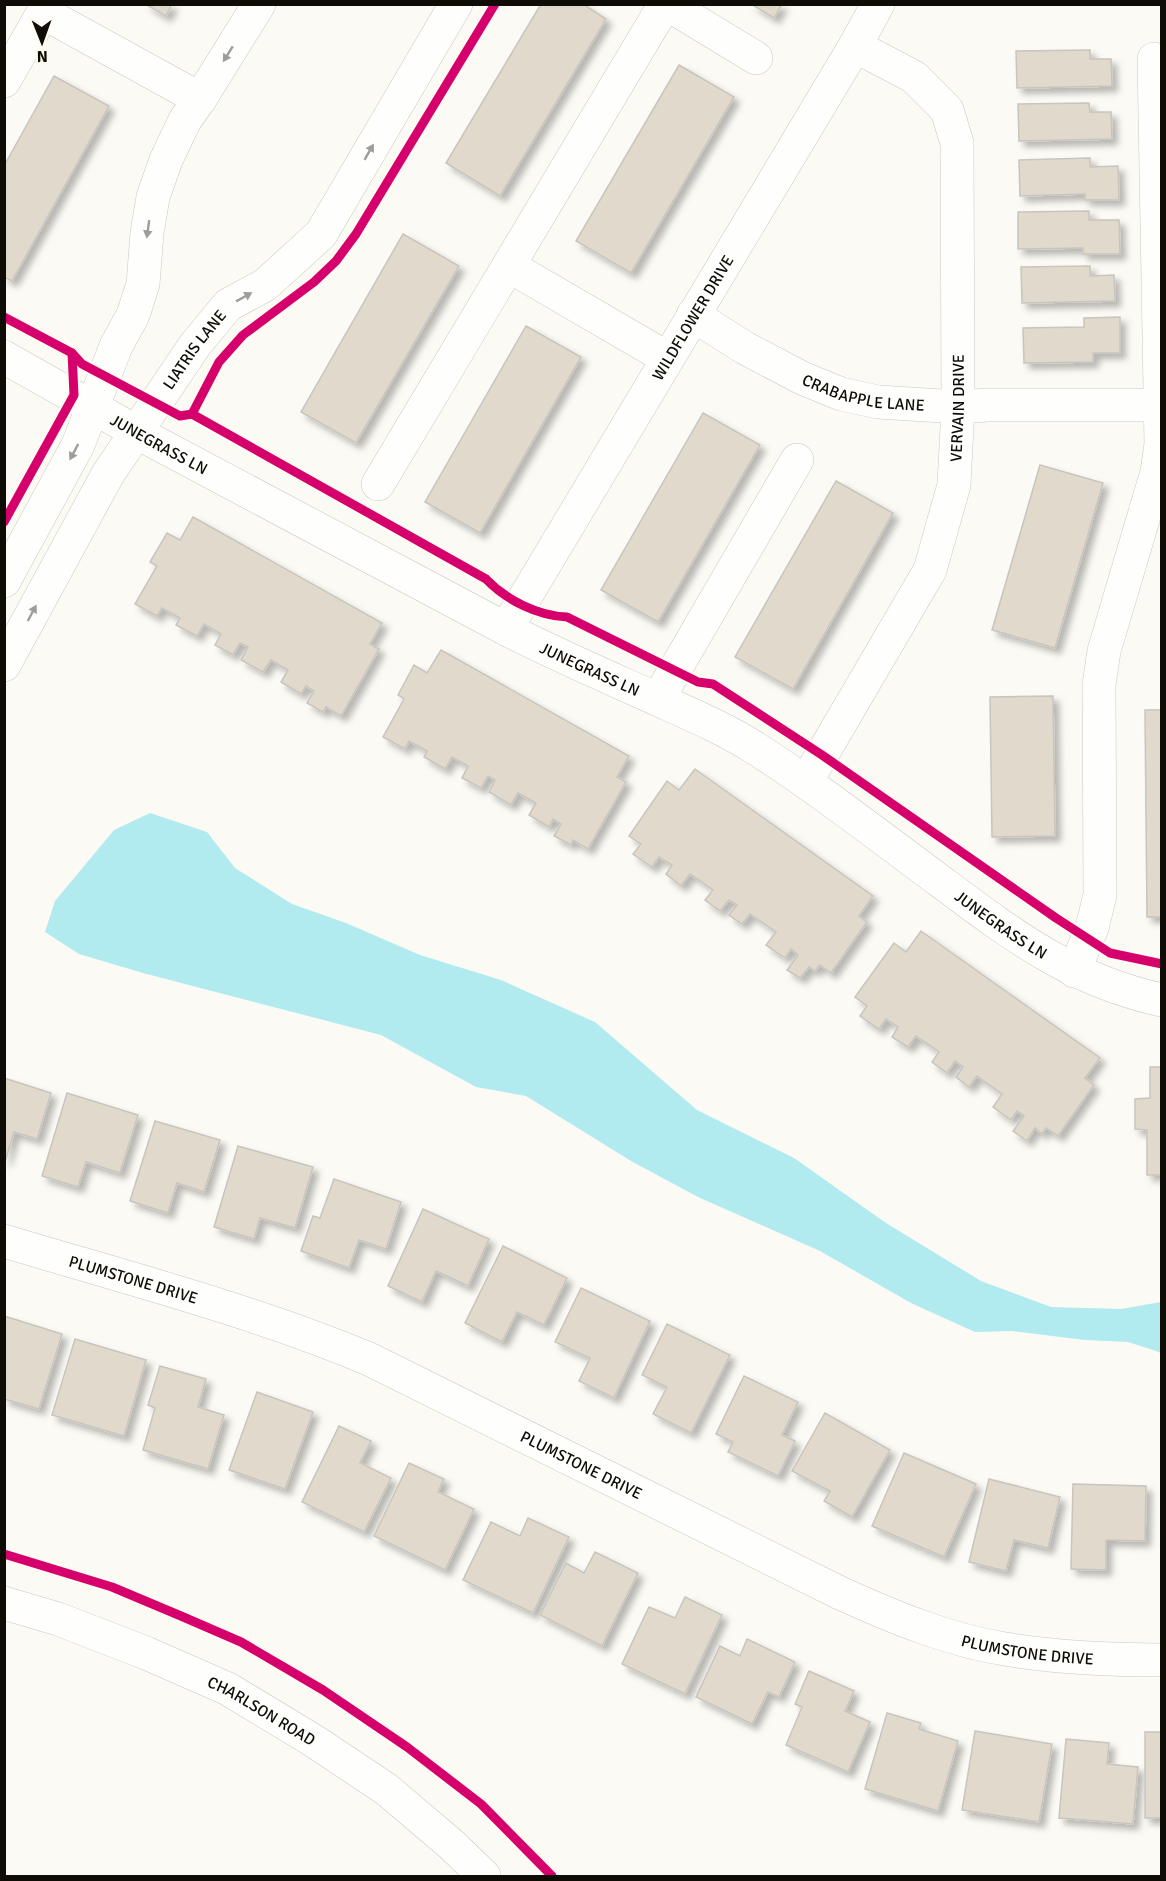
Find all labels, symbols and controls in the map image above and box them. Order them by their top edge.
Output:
north arrow [12,12,72,72]
text: N [37,46,48,66]
one-way arrow [222,46,233,62]
one-way arrow [364,143,374,160]
one-way arrow [143,220,152,239]
street label: WILDFLOWER DRIVE [648,252,738,384]
one-way arrow [236,291,252,302]
street label: LIATRIS LANE [159,306,231,394]
street label: VERVAIN DRIVE [946,354,969,462]
street label: CRABAPPLE LANE [799,370,925,416]
street label: JUNEGRASS LN [107,410,211,479]
one-way arrow [69,444,79,461]
one-way arrow [27,605,37,622]
street label: JUNEGRASS LN [536,638,643,701]
street label: JUNEGRASS LN [950,886,1050,964]
street label: PLUMSTONE DRIVE [66,1252,200,1309]
street label: PLUMSTONE DRIVE [517,1427,645,1504]
street label: PLUMSTONE DRIVE [959,1631,1094,1669]
street label: CHARLSON ROAD [204,1672,319,1750]

